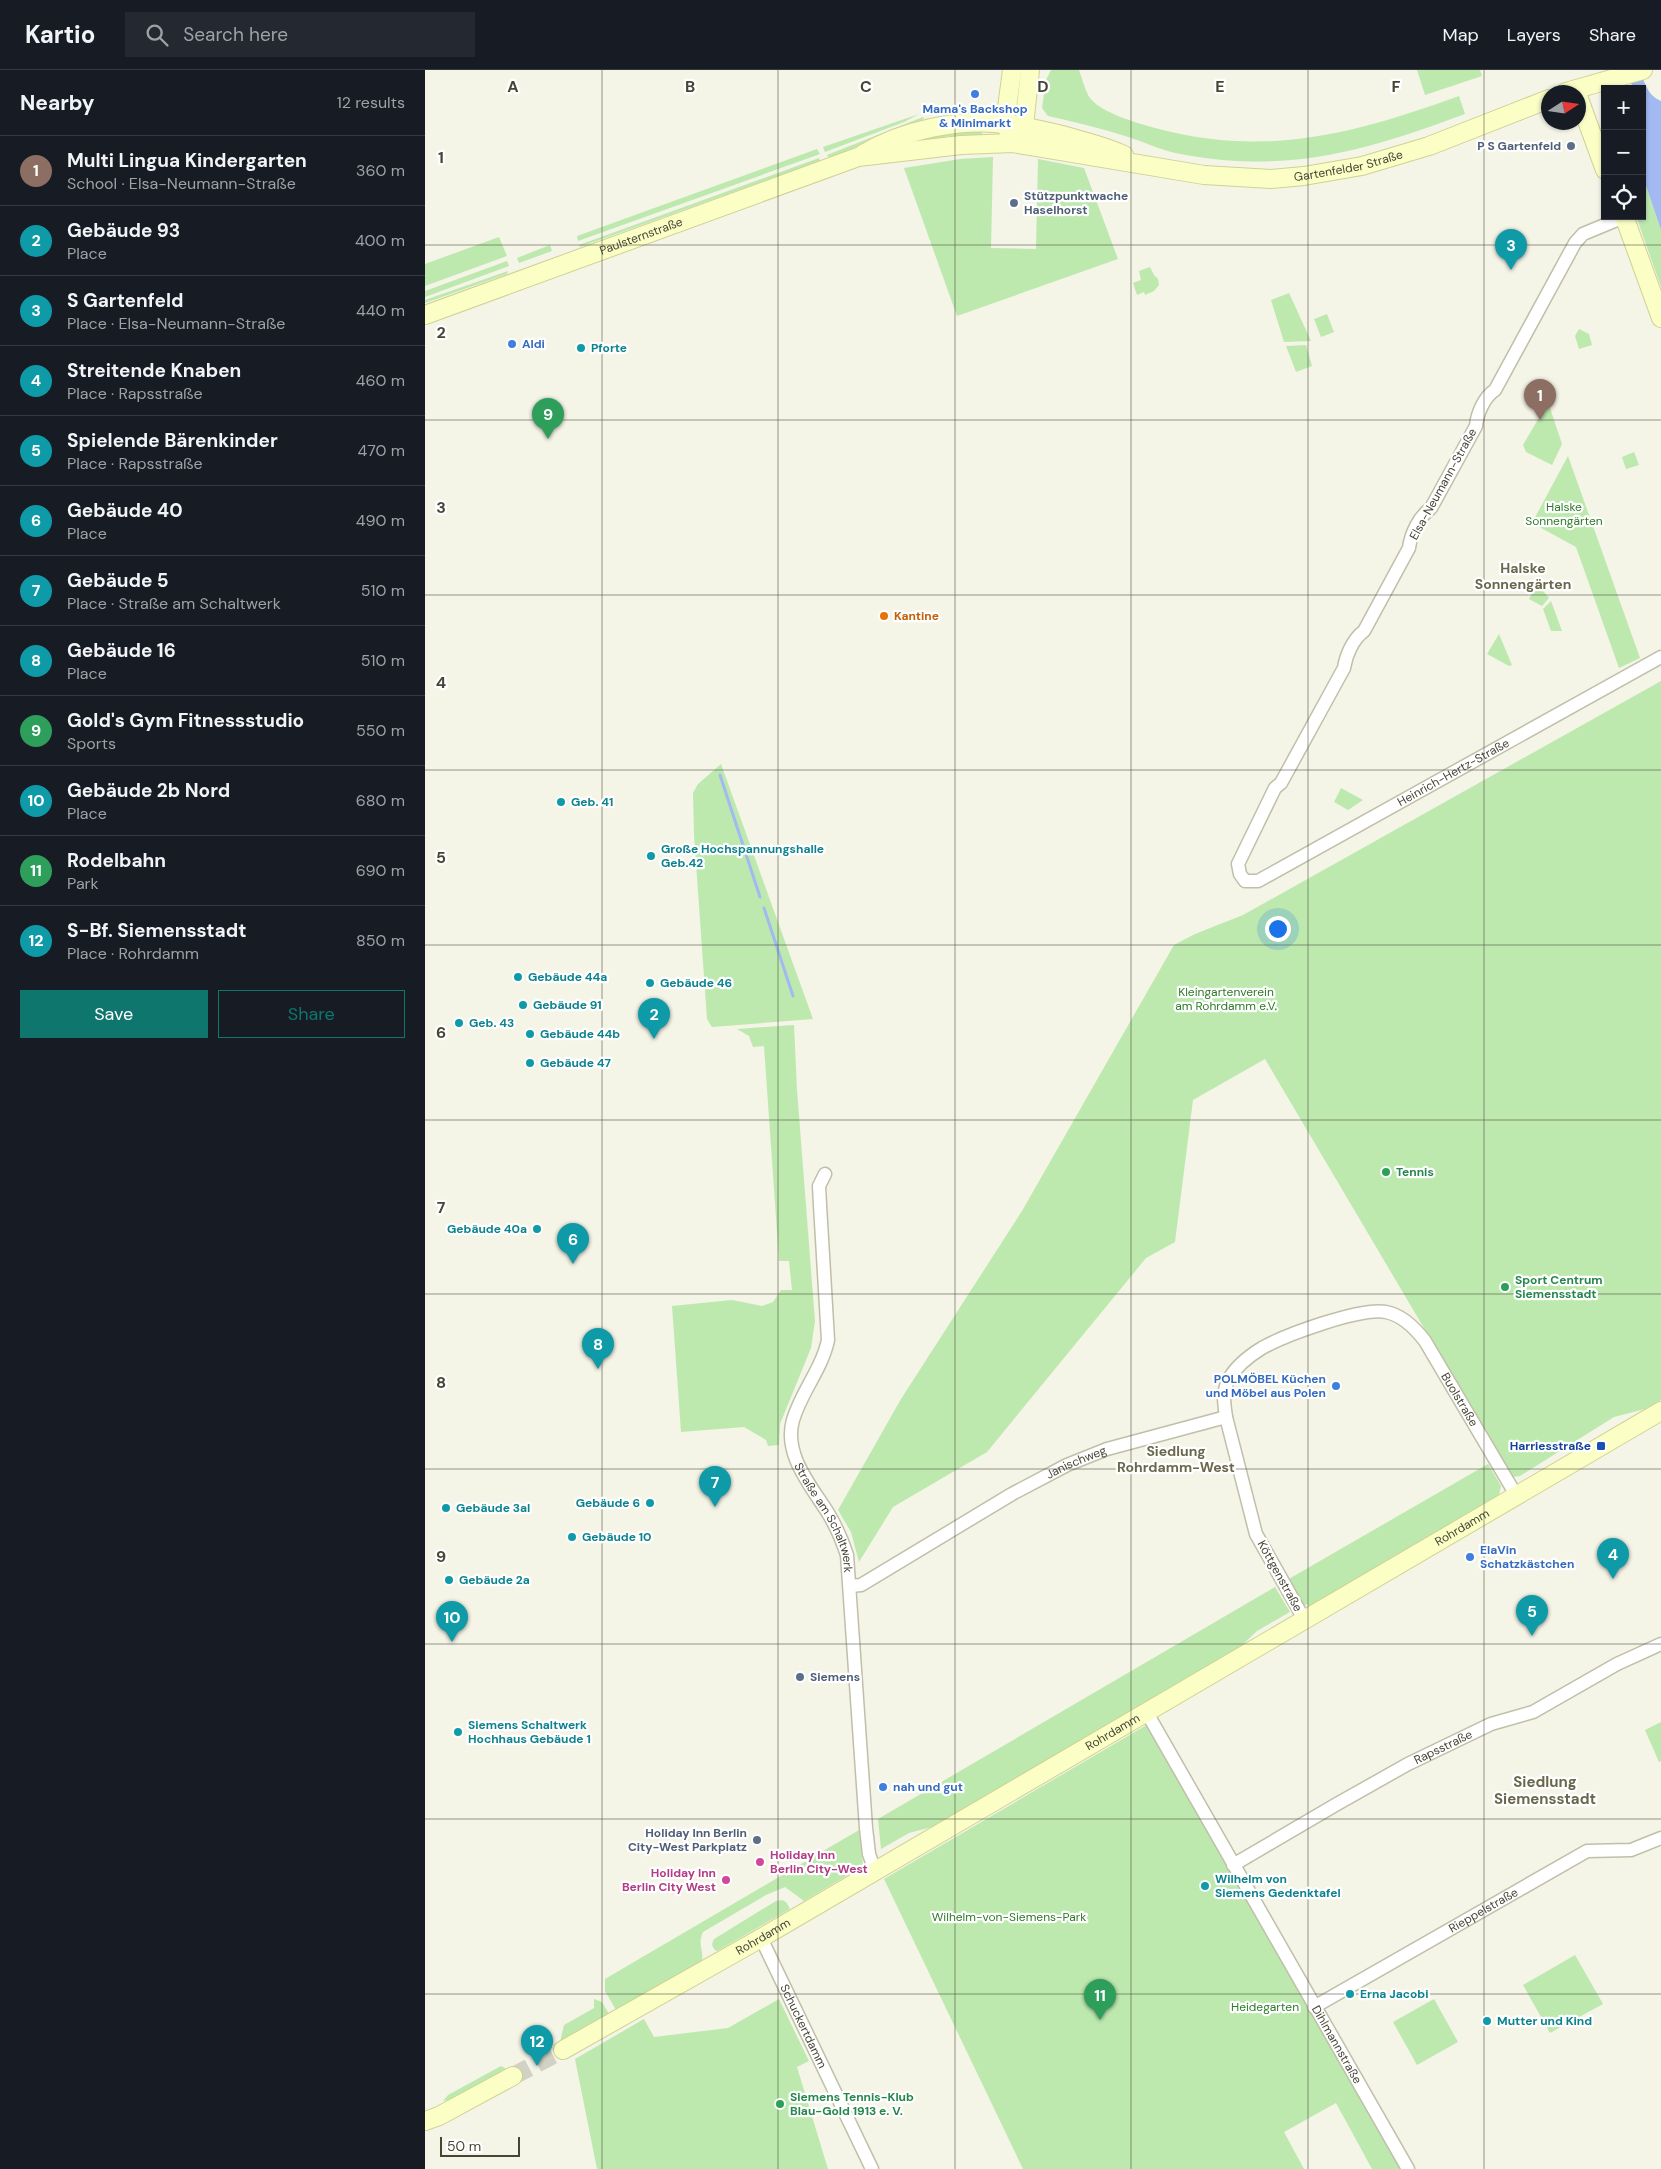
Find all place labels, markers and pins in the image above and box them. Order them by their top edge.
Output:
marker: Mama's Backshop & Minimarkt [969,88,981,100]
place label: Mama's Backshop & Minimarkt [922,101,1028,131]
place label: P S Gartenfeld [1477,138,1561,154]
marker: P S Gartenfeld [1565,140,1577,152]
place label: Stützpunktwache Haselhorst [1024,188,1128,218]
marker: Stützpunktwache Haselhorst [1008,197,1020,209]
pin: 3 [1495,229,1527,270]
place label: Aldi [522,336,545,352]
marker: Aldi [506,338,518,350]
place label: Pforte [591,340,627,356]
marker: Pforte [575,342,587,354]
pin: 1 [1524,379,1556,420]
pin: 9 [532,398,564,439]
place label: Kantine [894,608,939,624]
marker: Kantine [878,610,890,622]
place label: Geb. 41 [571,794,613,810]
marker: Geb. 41 [555,796,567,808]
place label: Große Hochspannungshalle Geb.42 [661,841,824,871]
marker: Große Hochspannungshalle Geb.42 [645,850,657,862]
place label: Gebäude 44a [528,969,607,985]
marker: Gebäude 44a [512,971,524,983]
place label: Gebäude 46 [660,975,732,991]
marker: Gebäude 46 [644,977,656,989]
place label: Gebäude 91 [533,997,602,1013]
pin: 2 [638,998,670,1039]
marker: Gebäude 91 [517,999,529,1011]
place label: Geb. 43 [469,1015,514,1031]
marker: Geb. 43 [453,1017,465,1029]
place label: Gebäude 44b [540,1026,620,1042]
marker: Gebäude 44b [524,1028,536,1040]
place label: Gebäude 47 [540,1055,612,1071]
marker: Gebäude 47 [524,1057,536,1069]
place label: Tennis [1396,1164,1434,1180]
marker: Tennis [1380,1166,1392,1178]
place label: Gebäude 40a [447,1221,527,1237]
marker: Gebäude 40a [531,1223,543,1235]
pin: 6 [557,1223,589,1264]
place label: Sport Centrum Siemensstadt [1515,1272,1603,1302]
marker: Sport Centrum Siemensstadt [1499,1281,1511,1293]
pin: 8 [582,1328,614,1369]
place label: POLMÖBEL Küchen und Möbel aus Polen [1206,1371,1326,1401]
marker: POLMÖBEL Küchen und Möbel aus Polen [1330,1380,1342,1392]
place label: Harriesstraße [1510,1438,1591,1454]
marker: Harriesstraße [1595,1440,1607,1452]
pin: 7 [699,1466,731,1507]
place label: Gebäude 6 [576,1495,640,1511]
marker: Gebäude 6 [644,1497,656,1509]
place label: Gebäude 3aI [456,1500,530,1516]
marker: Gebäude 3aI [440,1502,452,1514]
place label: Gebäude 10 [582,1529,652,1545]
marker: Gebäude 10 [566,1531,578,1543]
pin: 4 [1597,1538,1629,1579]
place label: ElaVin Schatzkästchen [1480,1542,1574,1572]
marker: ElaVin Schatzkästchen [1464,1551,1476,1563]
place label: Gebäude 2a [459,1572,530,1588]
marker: Gebäude 2a [443,1574,455,1586]
pin: 5 [1516,1595,1548,1636]
pin: 10 [436,1601,468,1642]
place label: Siemens [810,1669,860,1685]
marker: Siemens [794,1671,806,1683]
place label: Siemens Schaltwerk Hochhaus Gebäude 1 [468,1717,591,1747]
marker: Siemens Schaltwerk Hochhaus Gebäude 1 [452,1726,464,1738]
place label: nah und gut [893,1779,963,1795]
marker: nah und gut [877,1781,889,1793]
place label: Holiday Inn Berlin City-West Parkplatz [628,1825,747,1855]
marker: Holiday Inn Berlin City-West Parkplatz [751,1834,763,1846]
place label: Holiday Inn Berlin City-West [770,1847,868,1877]
marker: Holiday Inn Berlin City-West [754,1856,766,1868]
place label: Holiday Inn Berlin City West [622,1865,716,1895]
place label: Wilhelm von Siemens Gedenktafel [1215,1871,1341,1901]
marker: Holiday Inn Berlin City West [720,1874,732,1886]
marker: Wilhelm von Siemens Gedenktafel [1199,1880,1211,1892]
pin: 11 [1084,1979,1116,2020]
place label: Erna Jacobi [1360,1986,1428,2002]
marker: Erna Jacobi [1344,1988,1356,2000]
place label: Mutter und Kind [1497,2013,1592,2029]
marker: Mutter und Kind [1481,2015,1493,2027]
pin: 12 [521,2025,553,2066]
place label: Siemens Tennis-Klub Blau-Gold 1913 e. V. [790,2089,914,2119]
marker: Siemens Tennis-Klub Blau-Gold 1913 e. V. [774,2098,786,2110]

